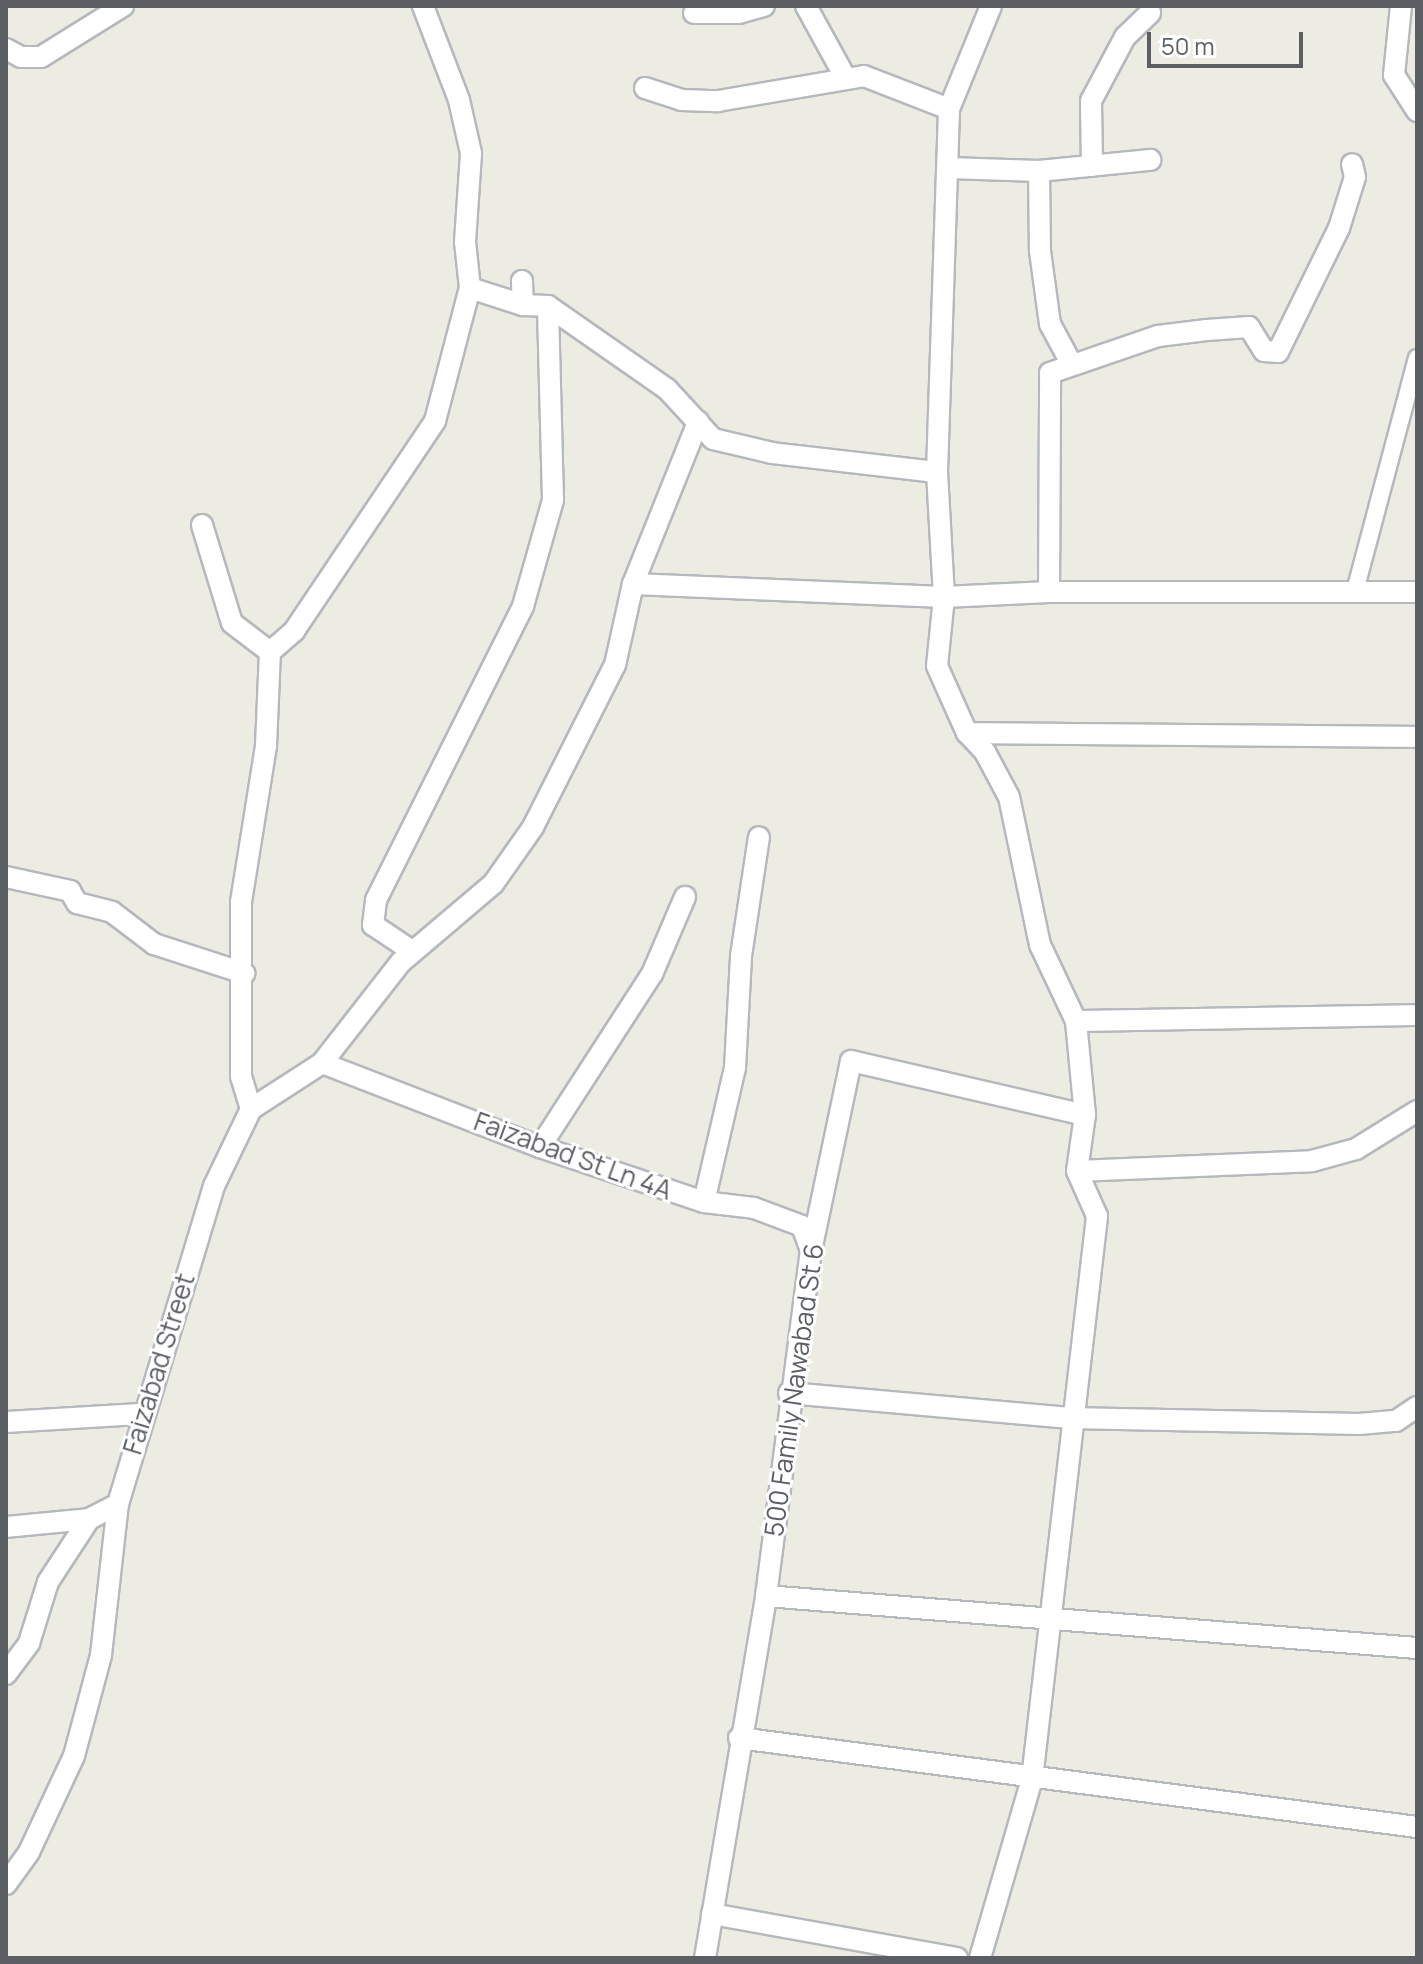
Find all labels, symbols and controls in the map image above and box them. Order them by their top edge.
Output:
scale bar [1151,16,1307,66]
text: 50 m [1161,29,1215,62]
street label: Faizabad St Ln 4A [470,1106,676,1206]
street label: 500 Family Nawabad St 6 [758,1241,830,1539]
street label: Faizabad Street [117,1270,201,1458]

